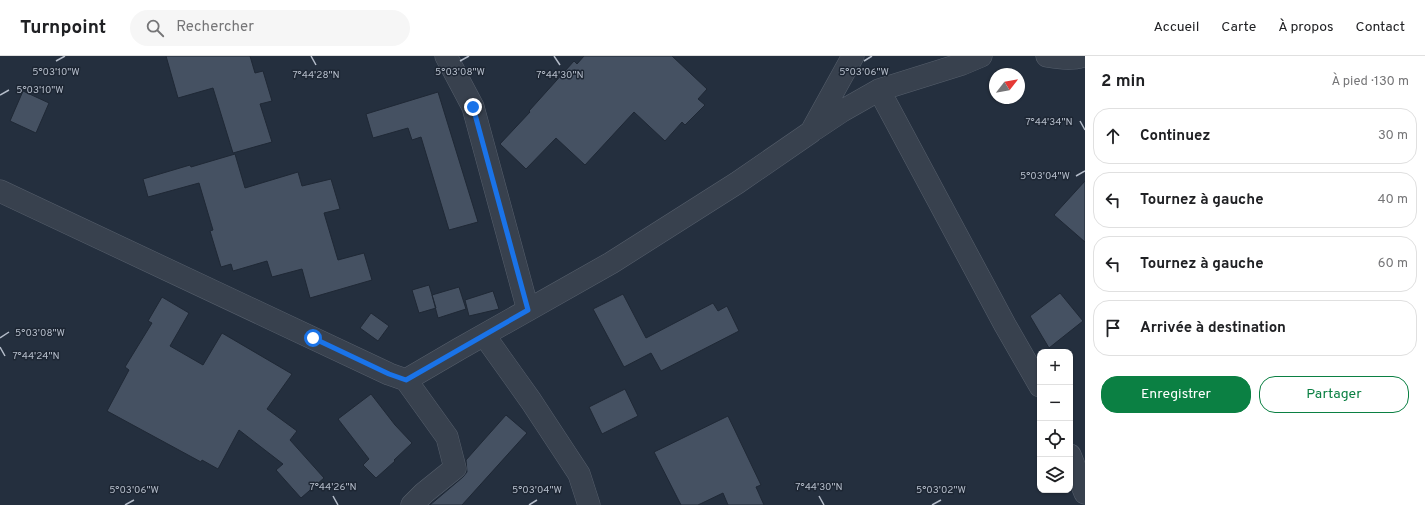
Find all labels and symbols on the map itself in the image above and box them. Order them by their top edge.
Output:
text: 5°03'10"W [32,66,80,79]
text: 5°03'08"W [435,66,485,79]
text: 5°03'06"W [839,66,889,79]
north arrow [989,68,1025,104]
text: 7°44'28"N [292,69,340,82]
text: 7°44'30"N [536,69,584,82]
text: 5°03'10"W [16,84,64,97]
route end [464,98,482,116]
text: 7°44'34"N [1025,116,1073,129]
text: 5°03'04"W [1020,170,1070,183]
text: 5°03'08"W [15,327,65,340]
route start [304,329,322,347]
text: 7°44'24"N [12,350,60,363]
text: 7°44'26"N [309,481,357,494]
text: 7°44'30"N [795,481,843,494]
text: 5°03'06"W [109,484,159,497]
text: 5°03'04"W [512,484,562,497]
text: 5°03'02"W [916,484,966,497]

